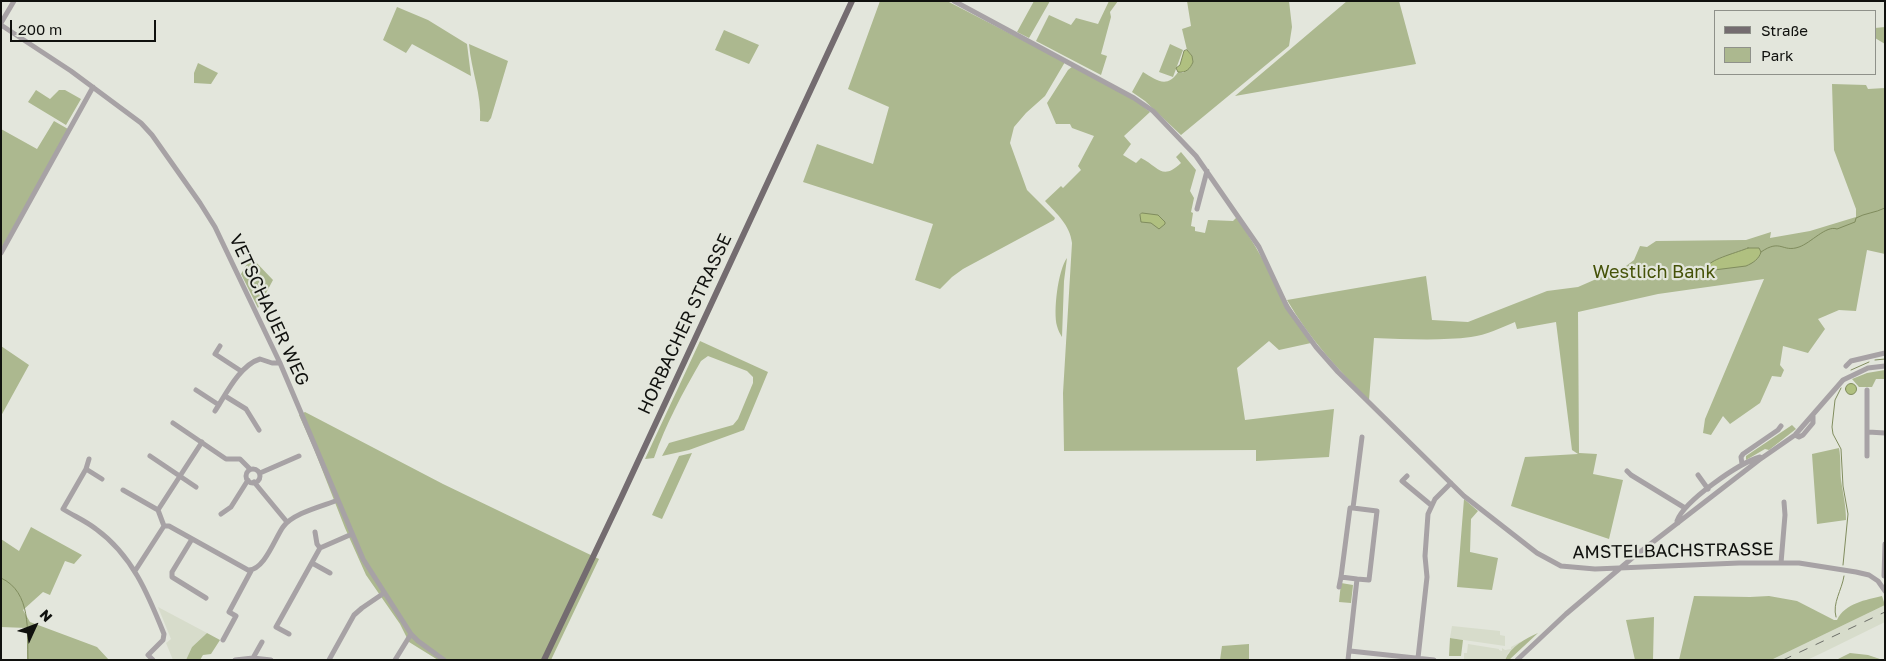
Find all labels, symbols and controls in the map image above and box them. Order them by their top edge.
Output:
scale bar [12,10,159,42]
legend [1714,10,1876,75]
text: 200 m [18,20,62,38]
text: Straße [1761,21,1808,39]
text: Park [1761,46,1793,64]
street label: HORBACHER STRASSE [634,230,736,418]
street label: VETSCHAUER WEG [224,231,314,389]
park label: Westlich Bank [1592,261,1716,283]
street label: AMSTELBACHSTRASSE [1572,538,1774,564]
north arrow [10,601,60,651]
text: N [36,606,56,625]

